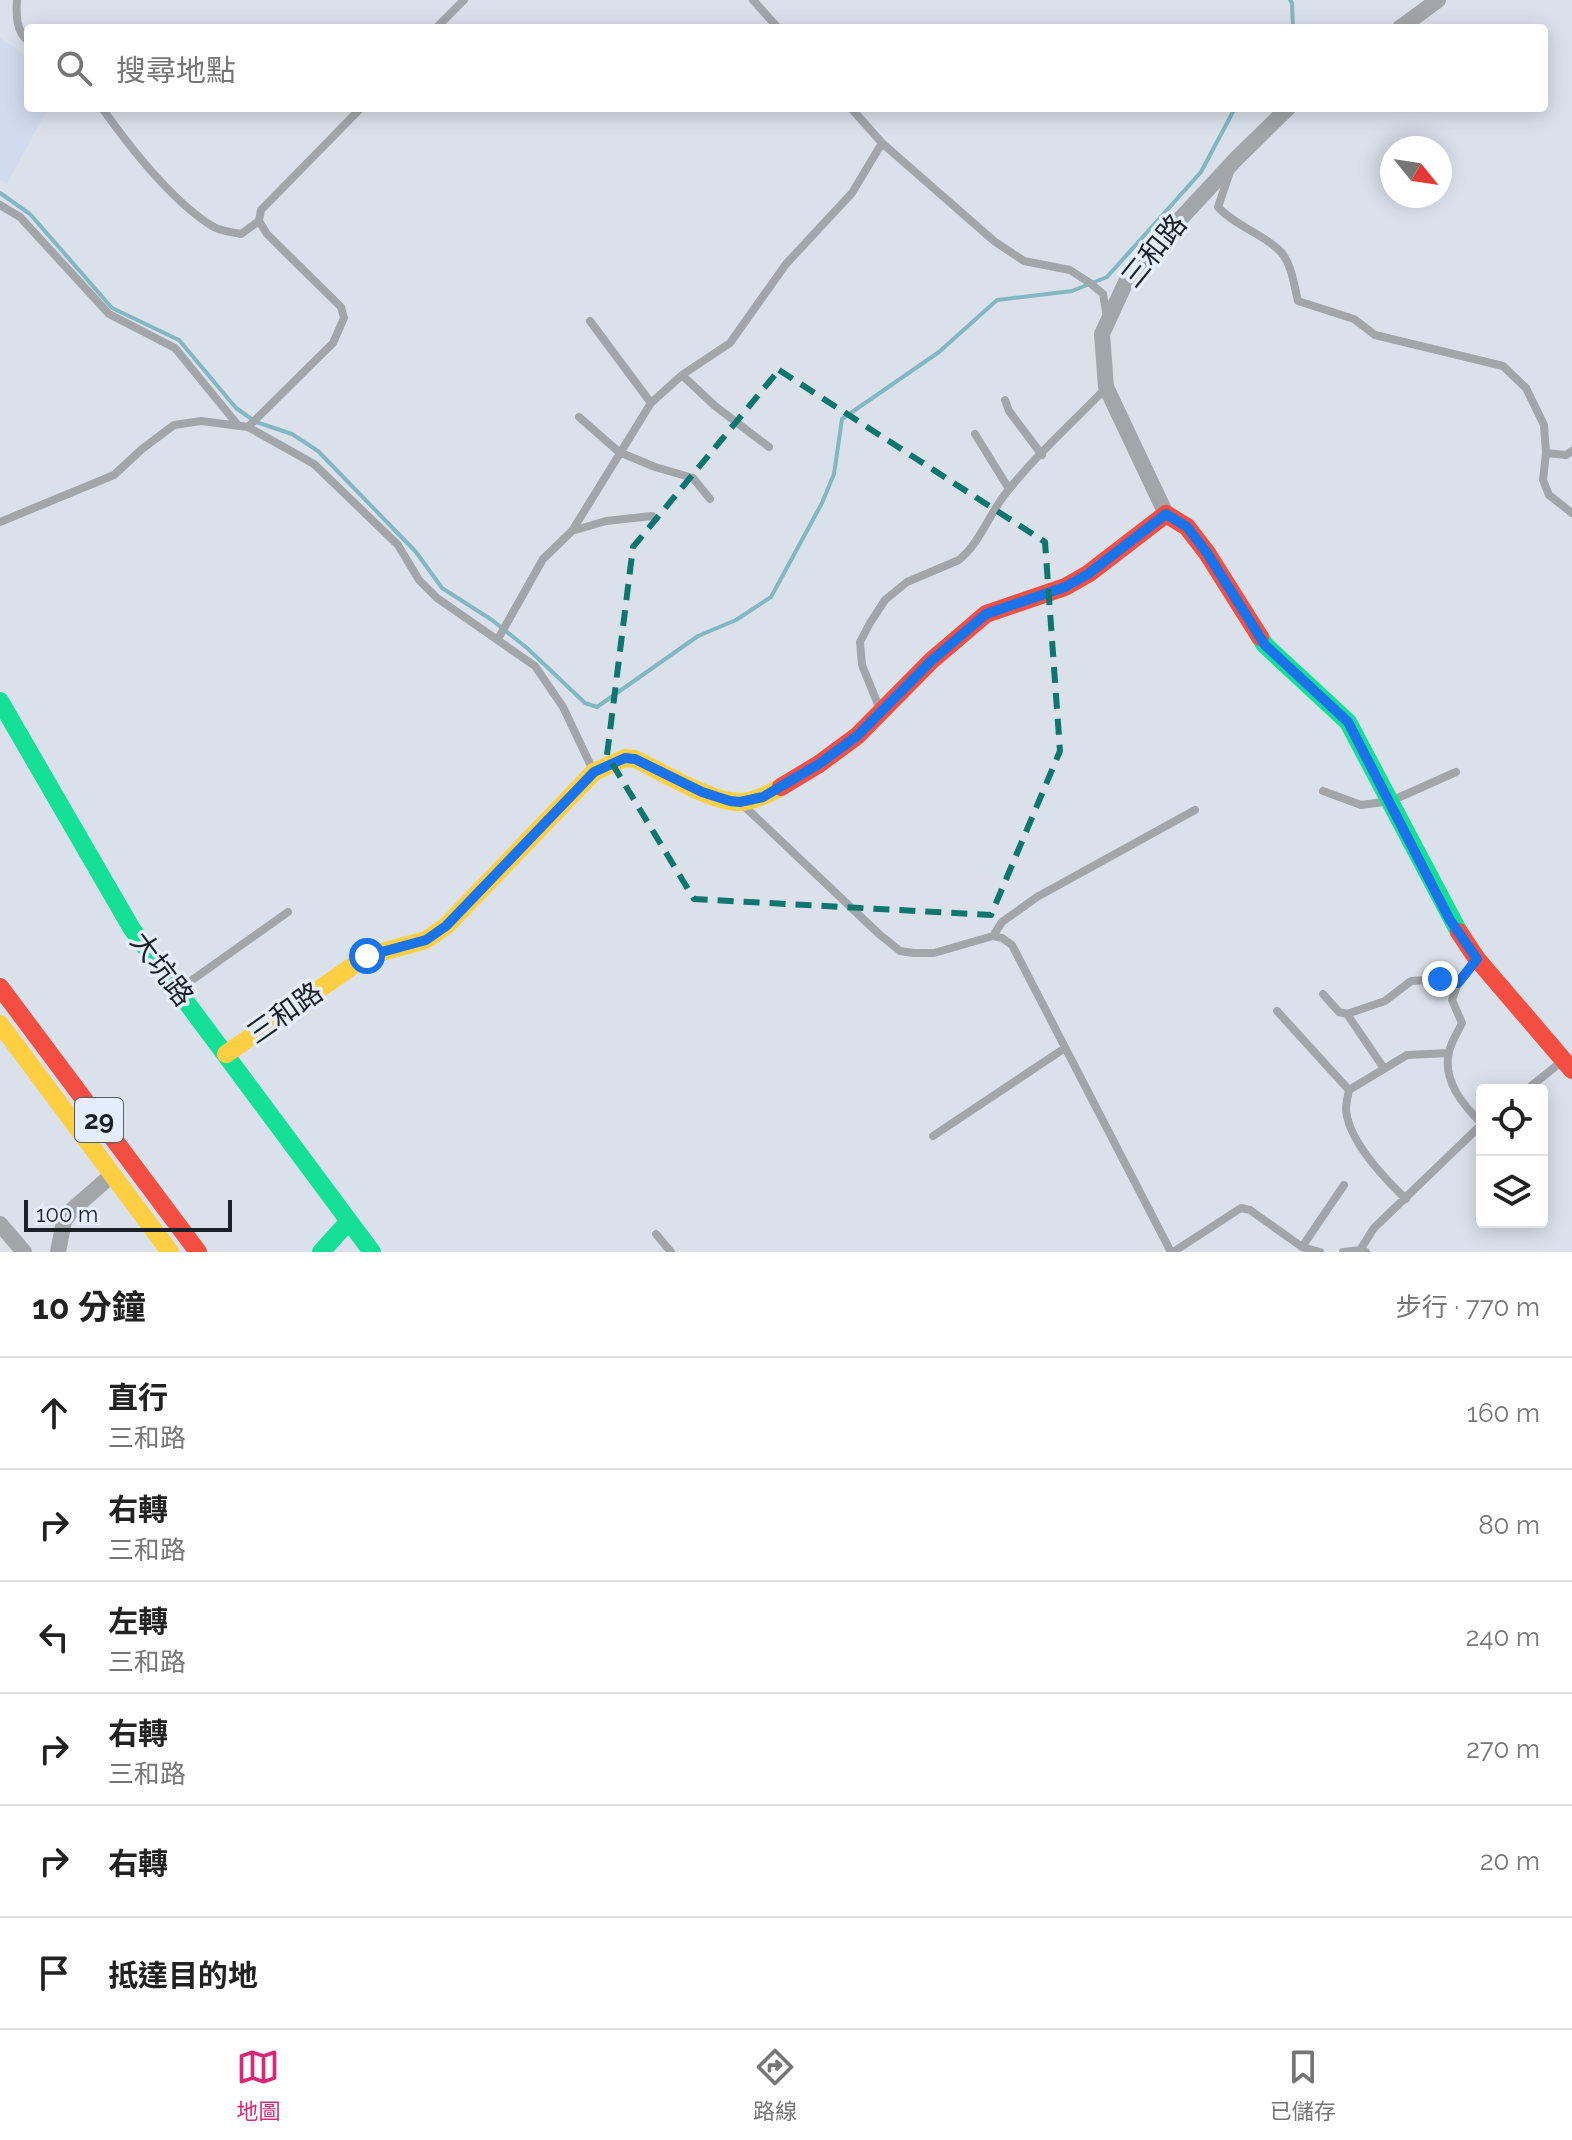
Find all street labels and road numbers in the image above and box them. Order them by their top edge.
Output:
street label: 三和路 [1115,208,1193,294]
street label: 大坑路 [124,926,200,1012]
street label: 三和路 [241,975,329,1051]
road number: 29 [75,1098,123,1142]

